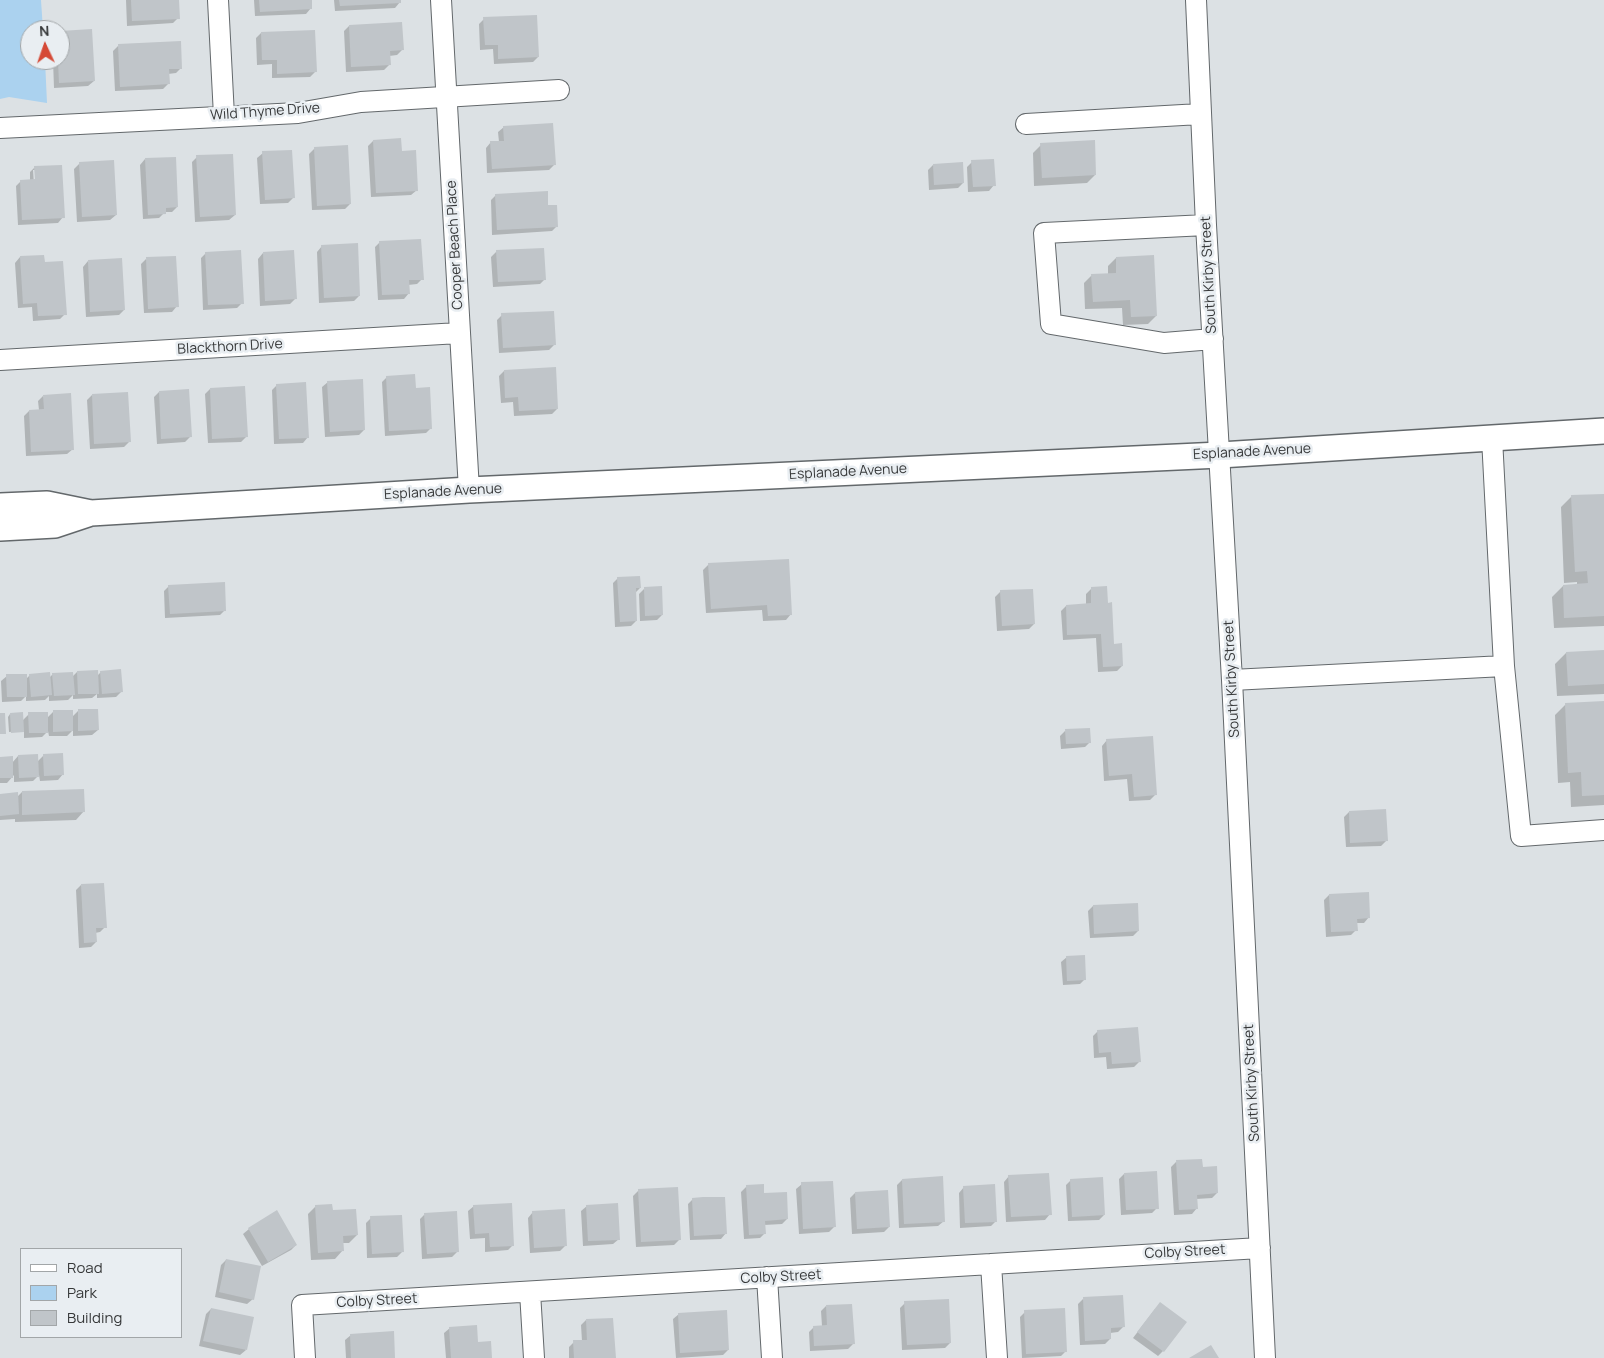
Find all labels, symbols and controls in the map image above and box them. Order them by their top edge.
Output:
north arrow [20,20,70,70]
text: N [39,21,50,40]
street label: Wild Thyme Drive [210,100,320,124]
street label: Cooper Beach Place [443,180,467,310]
street label: South Kirby Street [1198,216,1220,334]
street label: Blackthorn Drive [177,336,283,358]
street label: Esplanade Avenue [1193,441,1311,463]
street label: Esplanade Avenue [789,461,907,483]
street label: Esplanade Avenue [384,481,502,503]
street label: South Kirby Street [1221,620,1243,738]
street label: South Kirby Street [1241,1024,1263,1142]
street label: Colby Street [1144,1241,1226,1263]
legend [20,1248,182,1338]
text: Road [67,1257,103,1278]
street label: Colby Street [740,1266,822,1288]
text: Park [67,1282,97,1303]
street label: Colby Street [336,1290,418,1312]
text: Building [67,1307,122,1328]

